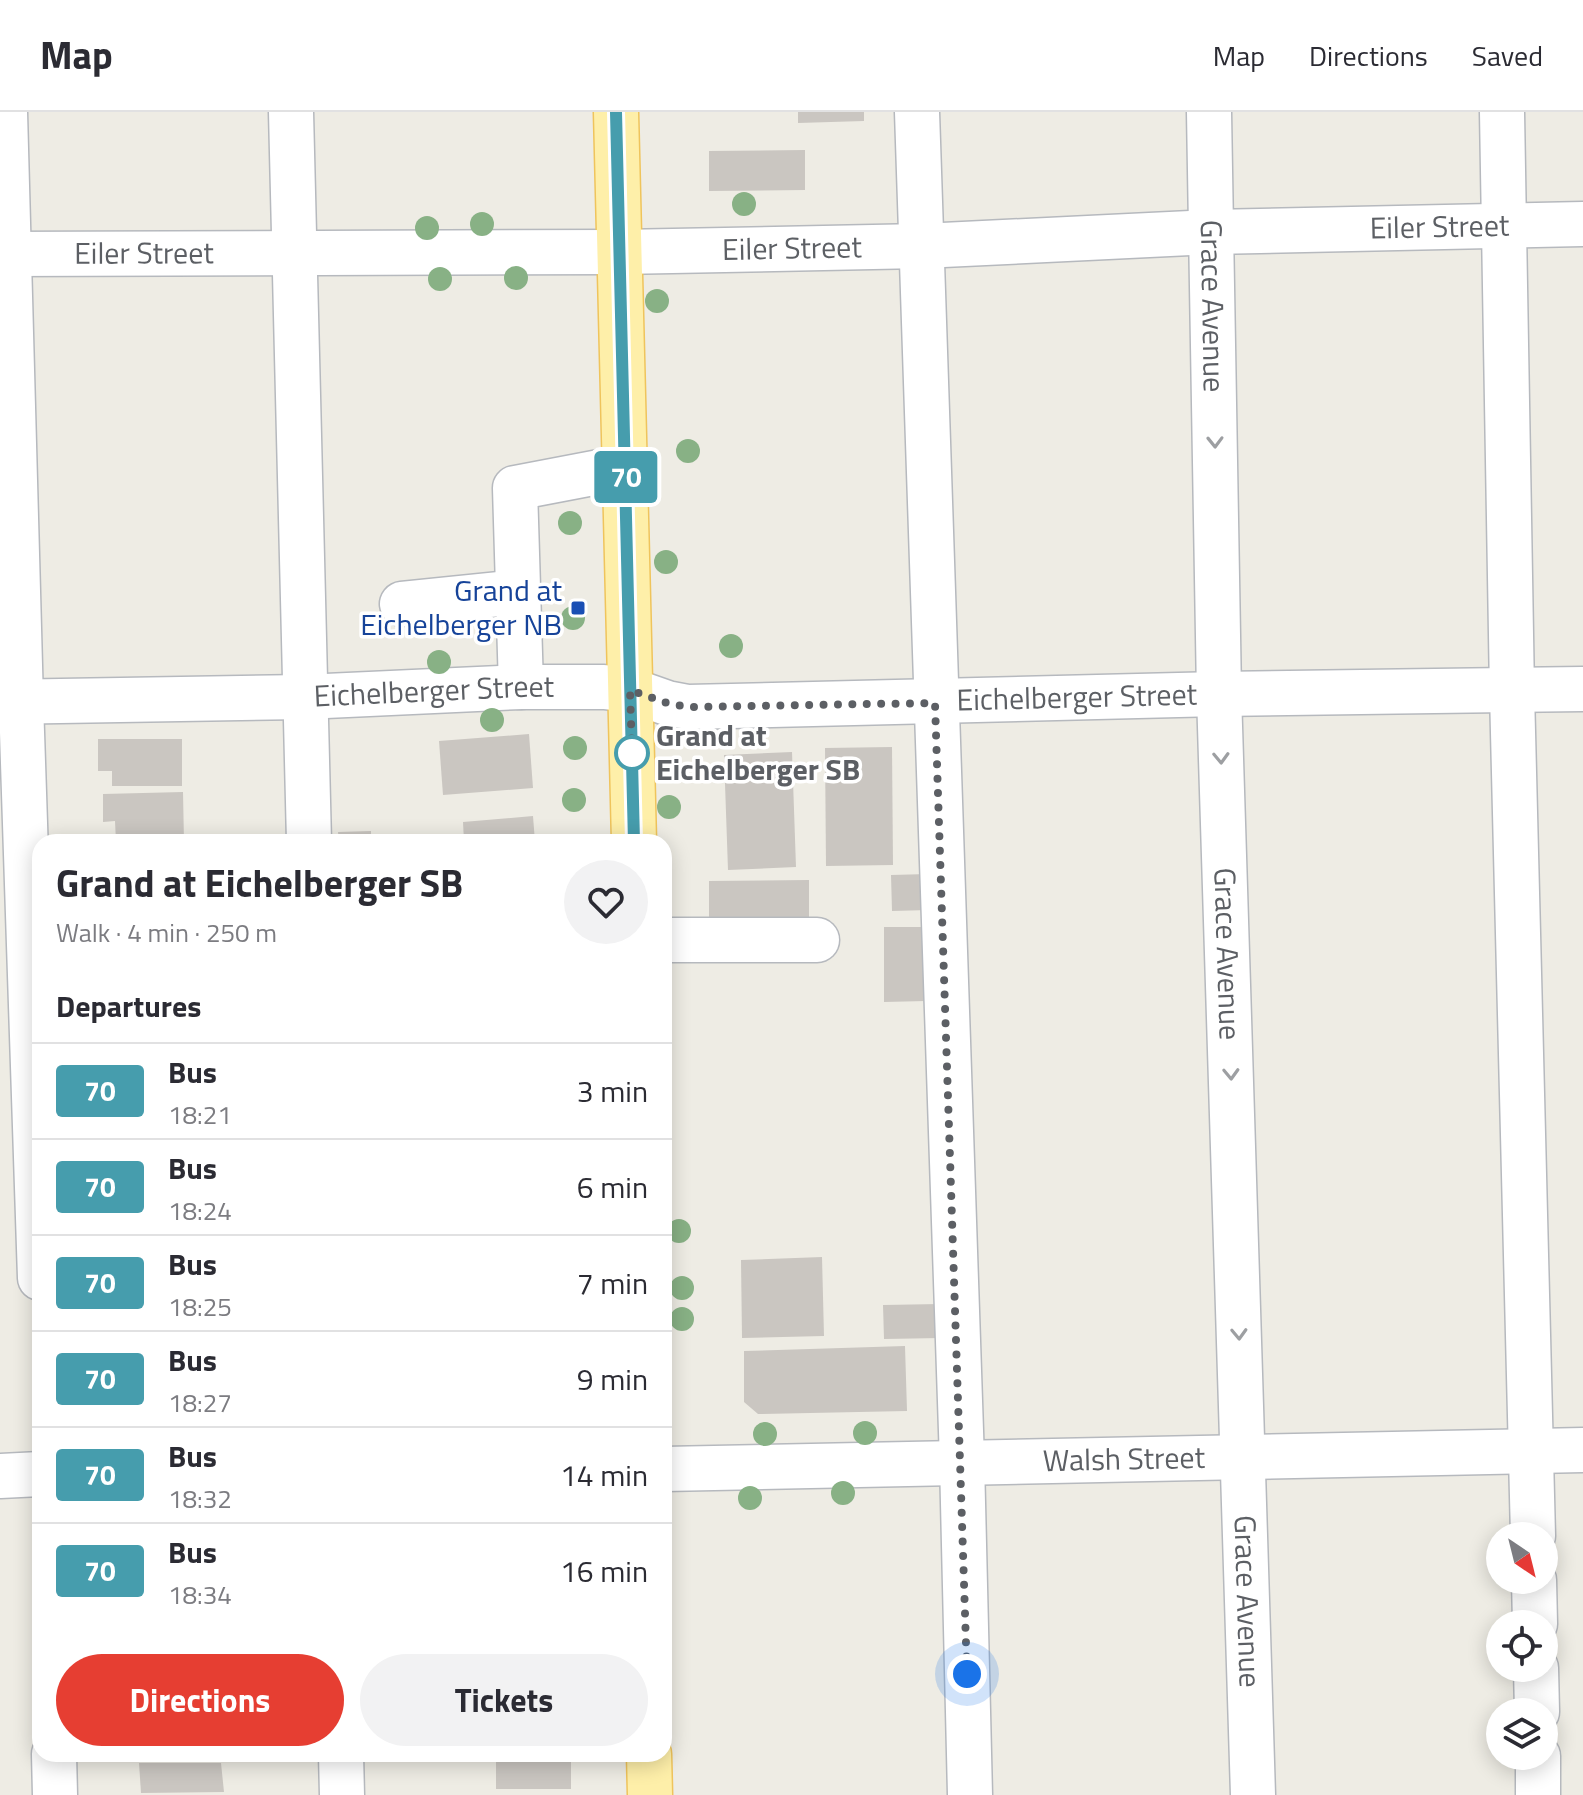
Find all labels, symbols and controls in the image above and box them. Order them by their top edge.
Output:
text: Map [40,26,113,84]
text: Map [1213,34,1265,77]
text: Directions [1309,34,1428,77]
text: Saved [1472,34,1543,77]
street label: Eiler Street [1369,202,1510,251]
street label: Grace Avenue [1189,219,1238,393]
street label: Eiler Street [722,223,863,272]
street label: Eiler Street [74,229,214,276]
one-way arrow [1206,436,1224,449]
line badge: 70 [590,451,662,503]
text: 70 [610,455,642,498]
place label: Grand at Eichelberger NB [360,567,562,647]
marker: Grand at Eichelberger NB [569,599,587,617]
street label: Eichelberger Street [313,663,554,719]
street label: Eichelberger Street [956,671,1198,722]
place label: Grand at Eichelberger SB [656,712,860,792]
marker: Grand at Eichelberger SB [615,736,649,770]
one-way arrow [1212,752,1229,765]
text: Grand at Eichelberger SB [56,854,463,912]
button: heart [564,860,648,944]
street label: Grace Avenue [1202,867,1254,1041]
text: Walk · 4 min · 250 m [56,913,277,952]
text: Departures [56,983,201,1029]
text: Bus [168,1049,217,1095]
text: 3 min [577,1068,648,1114]
one-way arrow [1222,1068,1239,1081]
text: 70 [84,1069,116,1112]
text: 18:21 [168,1095,232,1134]
text: Bus [168,1145,217,1191]
text: 6 min [577,1164,648,1210]
text: 70 [84,1165,116,1208]
text: 18:24 [168,1191,232,1230]
text: Bus [168,1241,217,1287]
text: 7 min [577,1260,648,1306]
text: 70 [84,1261,116,1304]
text: 18:25 [168,1287,232,1326]
one-way arrow [1231,1328,1248,1341]
text: Bus [168,1337,217,1383]
text: 9 min [577,1356,648,1402]
text: 70 [84,1357,116,1400]
text: 18:27 [168,1383,232,1422]
text: Bus [168,1433,217,1479]
street label: Walsh Street [1042,1434,1206,1483]
text: 14 min [560,1452,648,1498]
text: 70 [84,1453,116,1496]
text: 18:32 [168,1479,232,1518]
street label: Grace Avenue [1222,1515,1274,1688]
north arrow [1486,1522,1558,1594]
map controls [1486,1522,1558,1770]
text: Bus [168,1529,217,1575]
text: 16 min [560,1548,648,1594]
text: 70 [84,1549,116,1592]
text: 18:34 [168,1575,232,1614]
button: locate [1486,1610,1558,1682]
button: Directions [56,1654,344,1746]
button: Tickets [360,1654,648,1746]
your location [947,1654,987,1694]
button: layers [1486,1698,1558,1770]

